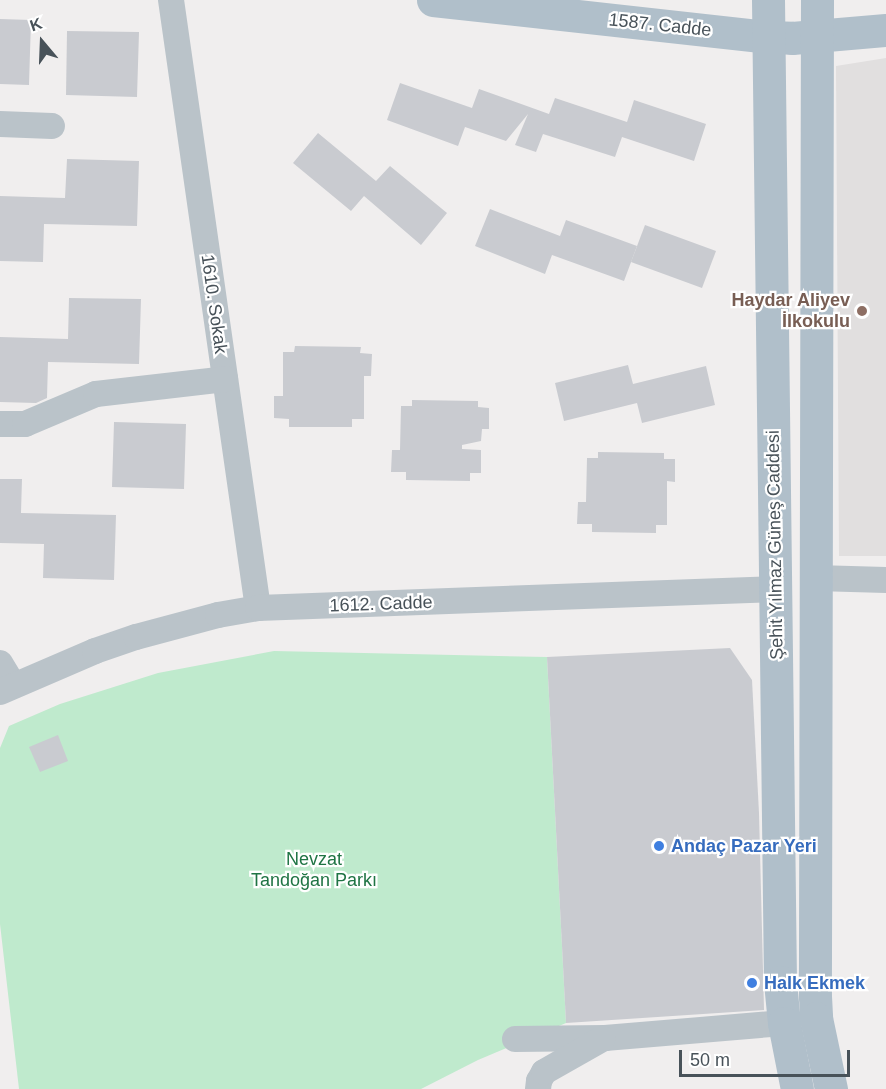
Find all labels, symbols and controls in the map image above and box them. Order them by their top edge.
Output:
street label: 1587. Cadde [608,9,712,41]
north arrow [12,12,72,72]
text: K [28,15,44,34]
street label: 1610. Sokak [196,253,232,355]
place label: Haydar Aliyev İlkokulu [731,290,850,332]
marker: Haydar Aliyev İlkokulu [855,304,869,318]
street label: Şehit Yılmaz Güneş Caddesi [762,430,788,660]
street label: 1612. Cadde [329,591,433,617]
place label: Andaç Pazar Yeri [671,835,817,857]
marker: Andaç Pazar Yeri [652,839,666,853]
park label: Nevzat Tandoğan Parkı [251,849,377,892]
place label: Halk Ekmek [764,972,865,994]
marker: Halk Ekmek [745,976,759,990]
scale bar [682,1038,853,1076]
text: 50 m [690,1050,730,1070]

